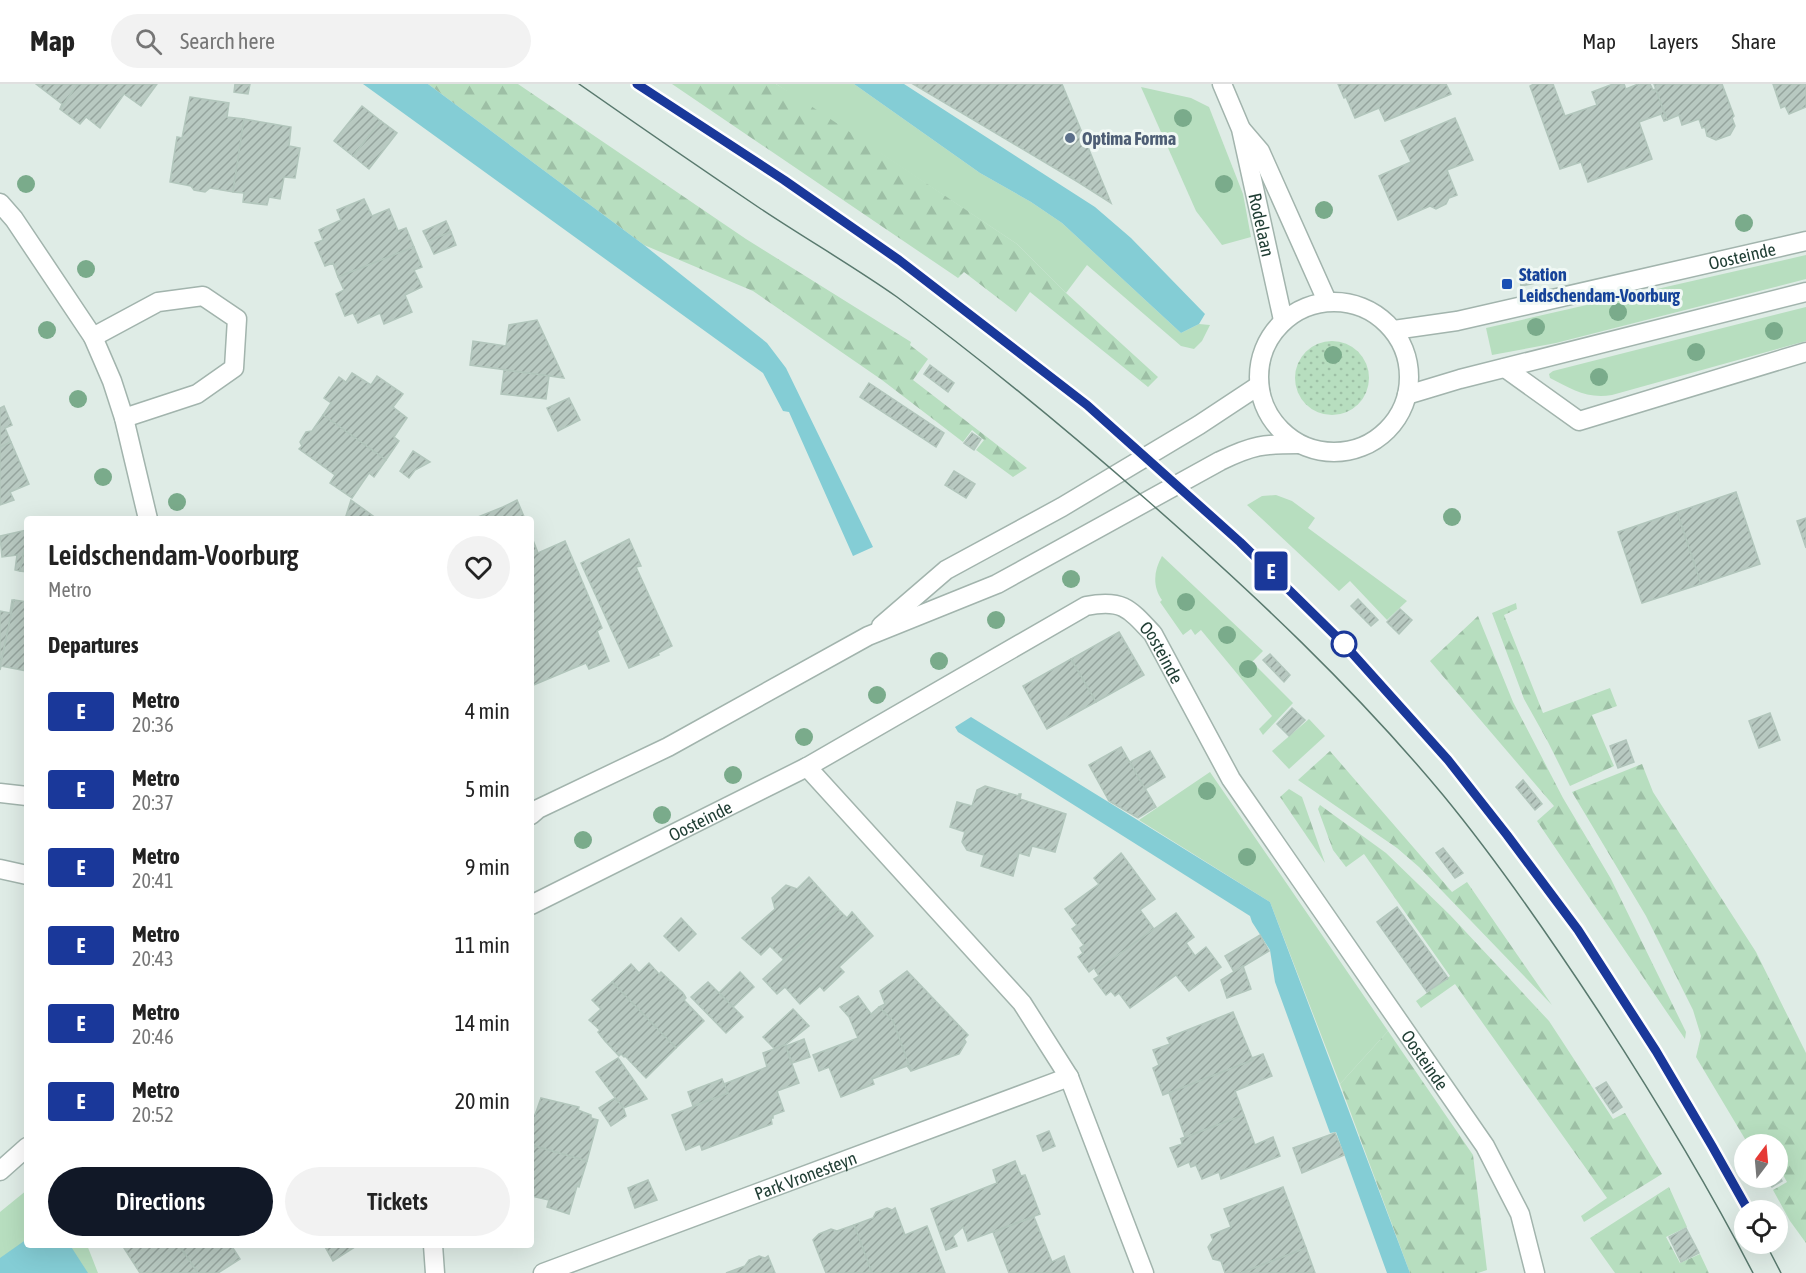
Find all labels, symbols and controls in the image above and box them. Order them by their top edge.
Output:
search box [111,14,531,68]
text: Map [30,25,75,57]
icon: search [132,25,165,58]
text: Search here [180,28,275,54]
text: Map [1582,29,1616,53]
text: Layers [1649,29,1699,53]
text: Share [1732,29,1776,53]
place label: Optima Forma [1082,128,1176,149]
marker: Optima Forma [1063,131,1077,145]
street label: Rodelaan [1245,191,1279,259]
street label: Oosteinde [1706,238,1778,274]
place label: Station Leidschendam-Voorburg [1519,264,1680,306]
marker: Station Leidschendam-Voorburg [1500,277,1514,291]
button: heart [447,536,510,599]
text: Leidschendam-Voorburg [48,539,299,571]
line badge: E [1252,552,1290,590]
text: E [1267,559,1275,583]
text: Metro [48,578,92,601]
street label: Oosteinde [1136,617,1188,687]
unlabelled marker [1331,631,1357,657]
text: Departures [48,632,138,658]
text: Metro [132,687,180,713]
text: 4 min [465,698,510,724]
text: E [77,699,85,723]
text: 20:36 [132,713,174,736]
text: Metro [132,765,180,791]
text: 5 min [465,776,510,802]
text: E [77,777,85,801]
text: 20:37 [132,791,174,814]
street label: Oosteinde [665,796,735,845]
text: Metro [132,843,180,869]
text: 9 min [465,854,510,880]
text: E [77,855,85,879]
text: 20:41 [132,869,174,892]
text: Metro [132,921,180,947]
text: 11 min [455,932,510,958]
text: E [77,933,85,957]
text: 20:43 [132,947,174,970]
text: Metro [132,999,180,1025]
text: 14 min [455,1010,510,1036]
text: E [77,1011,85,1035]
text: 20:46 [132,1025,174,1048]
street label: Oosteinde [1397,1026,1453,1094]
text: Metro [132,1077,180,1103]
text: 20 min [455,1088,510,1114]
text: E [77,1089,85,1113]
text: 20:52 [132,1103,174,1126]
north arrow [1734,1134,1788,1188]
map controls [1734,1134,1788,1254]
street label: Park Vronesteyn [751,1147,859,1204]
button: Directions [48,1167,273,1236]
button: Tickets [285,1167,510,1236]
button: locate [1734,1200,1788,1254]

